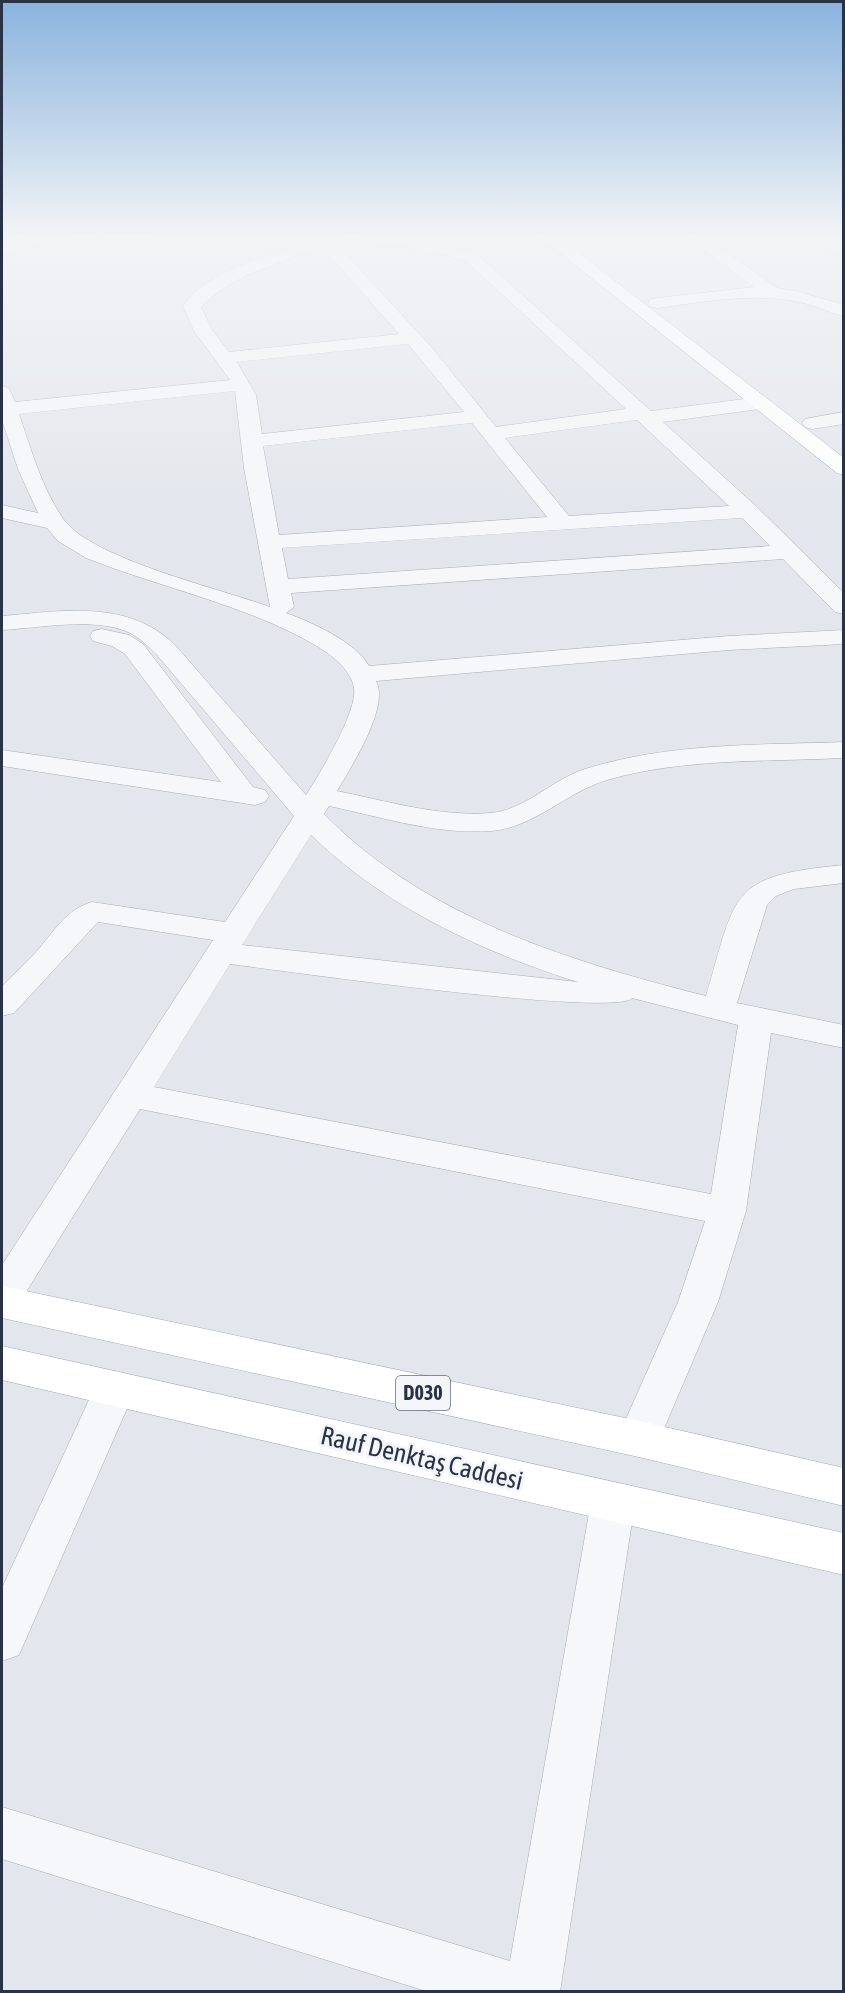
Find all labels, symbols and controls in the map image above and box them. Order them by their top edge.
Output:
road number: D030 [396,1376,450,1410]
street label: Rauf Denktaş Caddesi [318,1420,526,1496]

